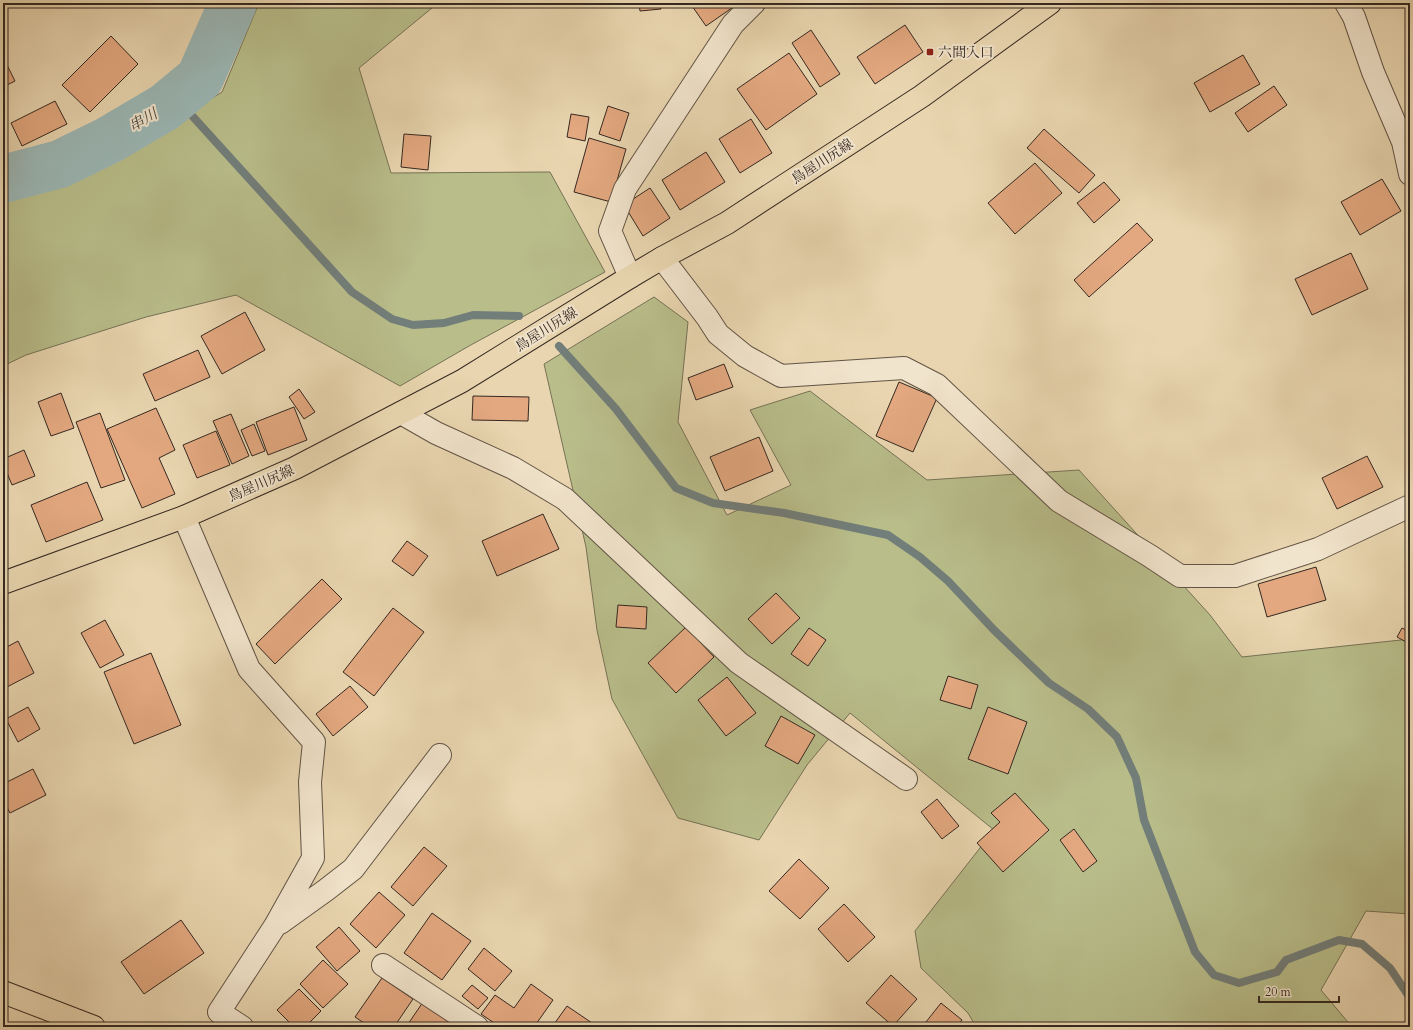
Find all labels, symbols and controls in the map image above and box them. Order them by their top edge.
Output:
place label: 六間入口 [938,43,994,62]
marker: 六間入口 [925,47,935,57]
water label: 串川 [125,103,163,136]
street label: 鳥屋川尻線 [788,134,857,188]
street label: 鳥屋川尻線 [512,303,581,356]
street label: 鳥屋川尻線 [225,461,297,506]
scale bar [1259,978,1339,1004]
text: 20 m [1265,984,1292,1000]

